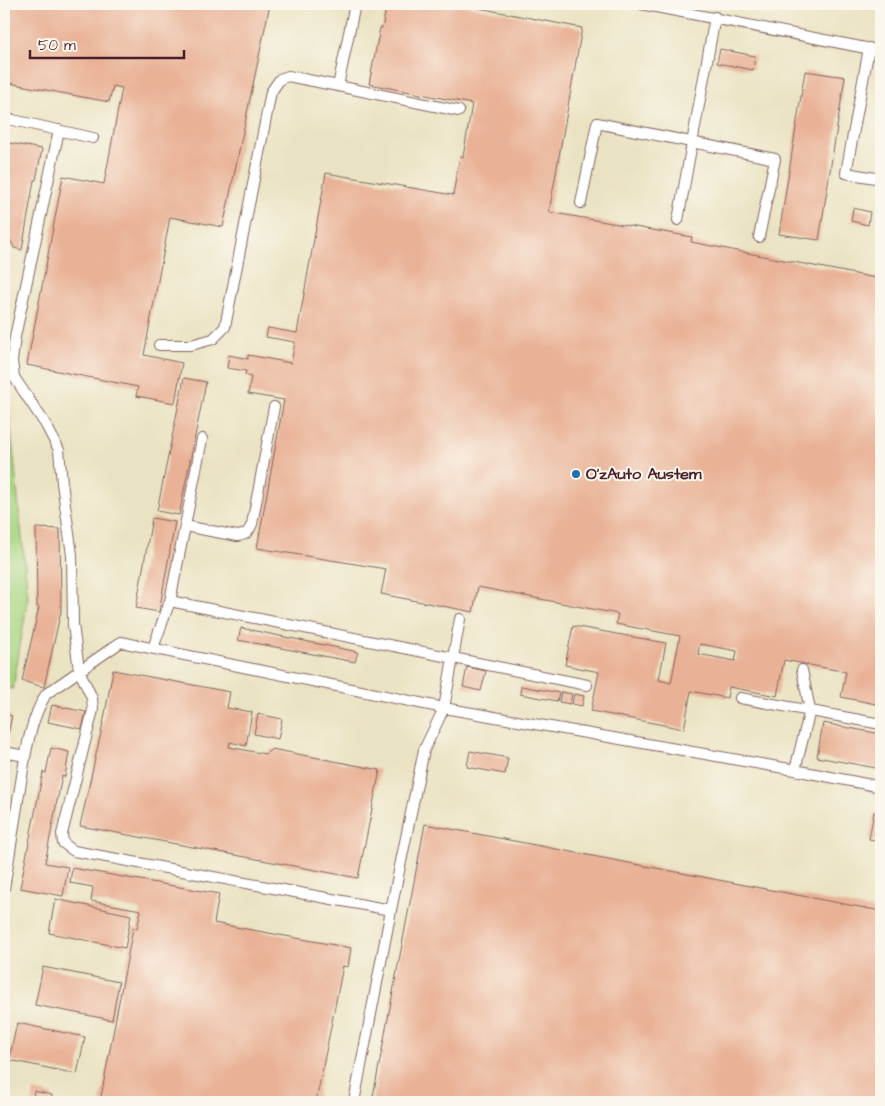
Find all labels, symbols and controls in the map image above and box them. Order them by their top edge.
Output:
scale bar [30,28,184,60]
text: 50 m [38,35,76,56]
place label: O'zAuto Austem [586,463,702,485]
marker: O'zAuto Austem [570,468,582,480]

